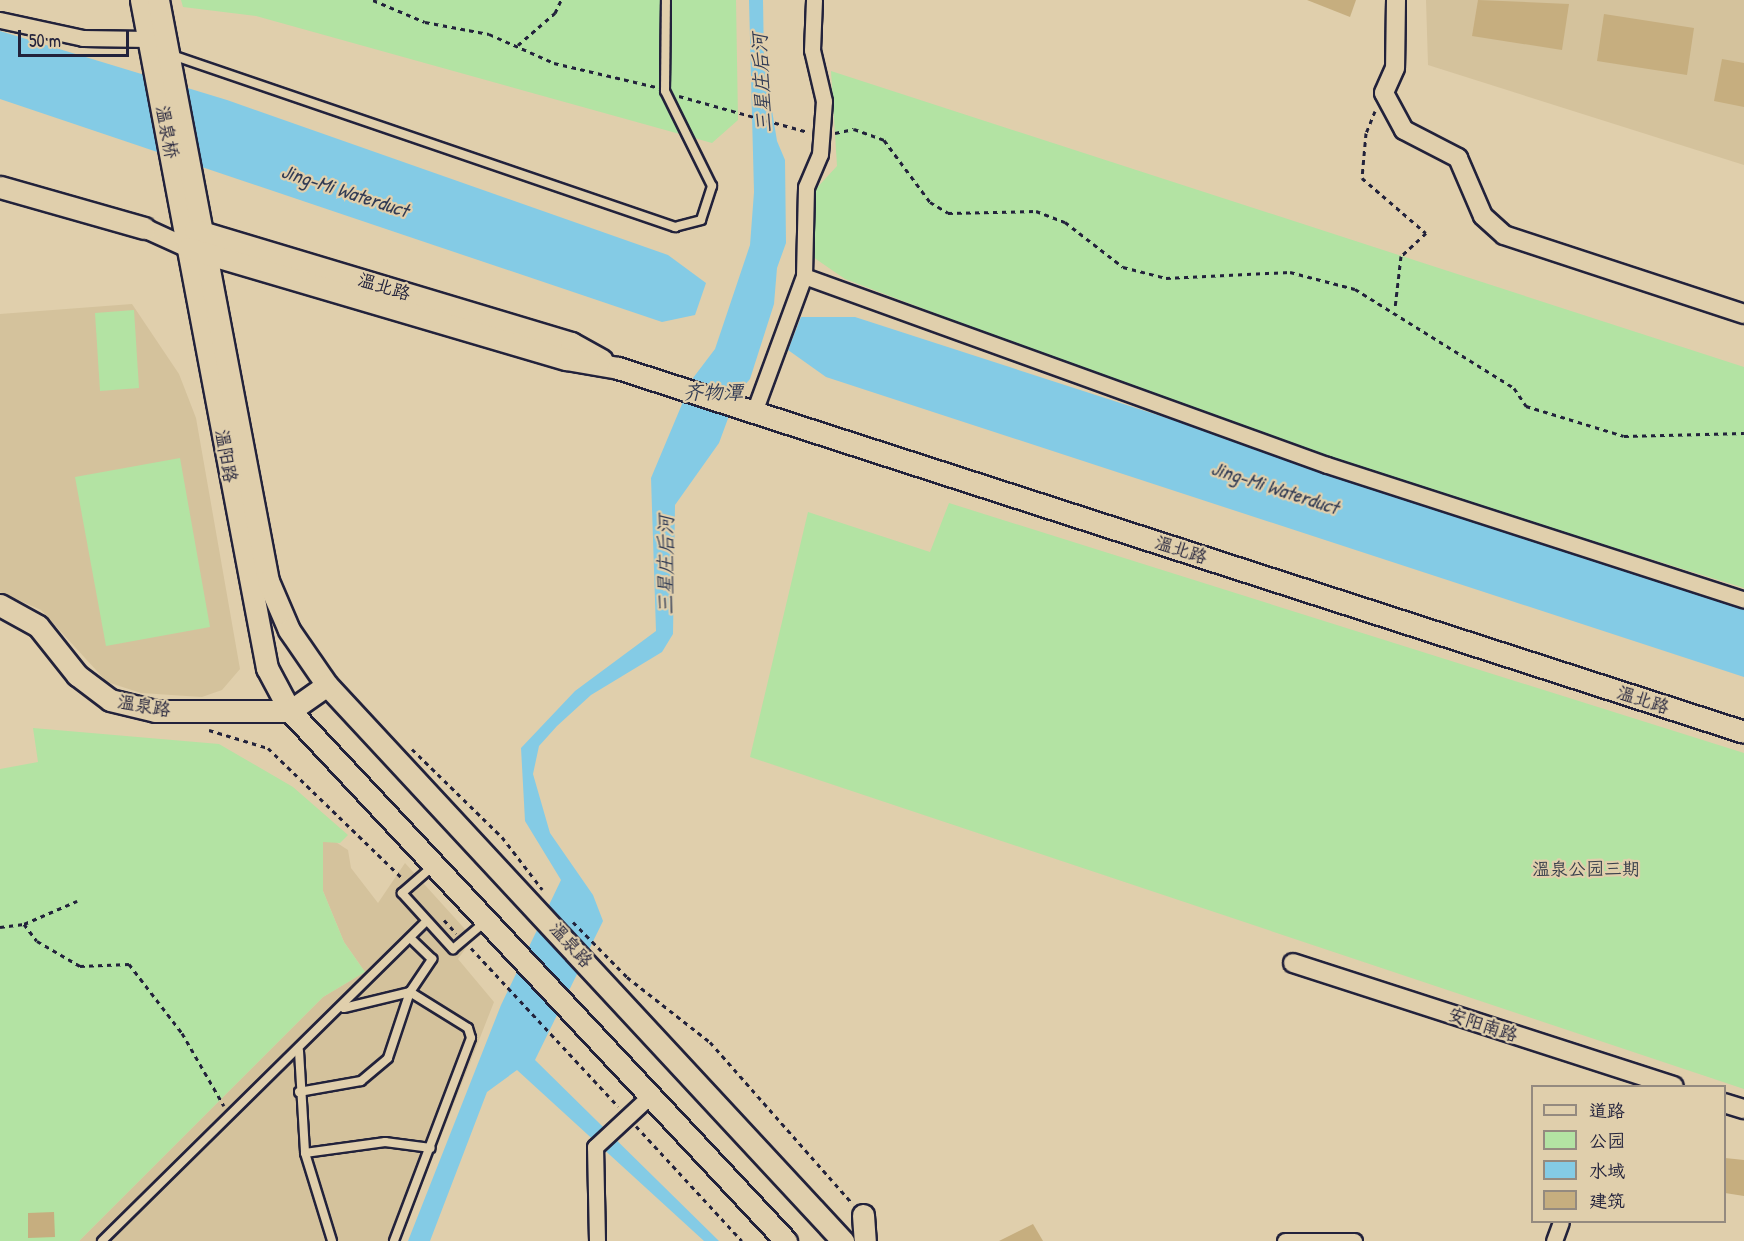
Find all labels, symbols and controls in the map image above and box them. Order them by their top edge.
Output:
scale bar [21,18,132,56]
text: 50 m [29,28,61,53]
water label: 三星庄后河 [746,32,776,134]
street label: 温泉桥 [151,103,183,161]
water label: Jing-Mi Waterduct [279,158,411,222]
street label: 温北路 [355,269,413,305]
water label: 齐物潭 [683,379,743,403]
street label: 温阳路 [211,428,241,484]
water label: Jing-Mi Waterduct [1209,455,1341,519]
water label: 三星庄后河 [653,515,677,615]
street label: 温北路 [1152,531,1210,569]
street label: 温北路 [1614,681,1672,719]
street label: 温泉路 [116,691,172,721]
park label: 温泉公园三期 [1532,858,1640,880]
street label: 温泉路 [545,918,597,972]
street label: 安阳南路 [1445,1004,1521,1046]
legend [1531,1085,1726,1223]
text: 道路 [1589,1098,1625,1123]
text: 公园 [1589,1128,1625,1153]
text: 水域 [1589,1158,1625,1183]
text: 建筑 [1589,1188,1625,1213]

